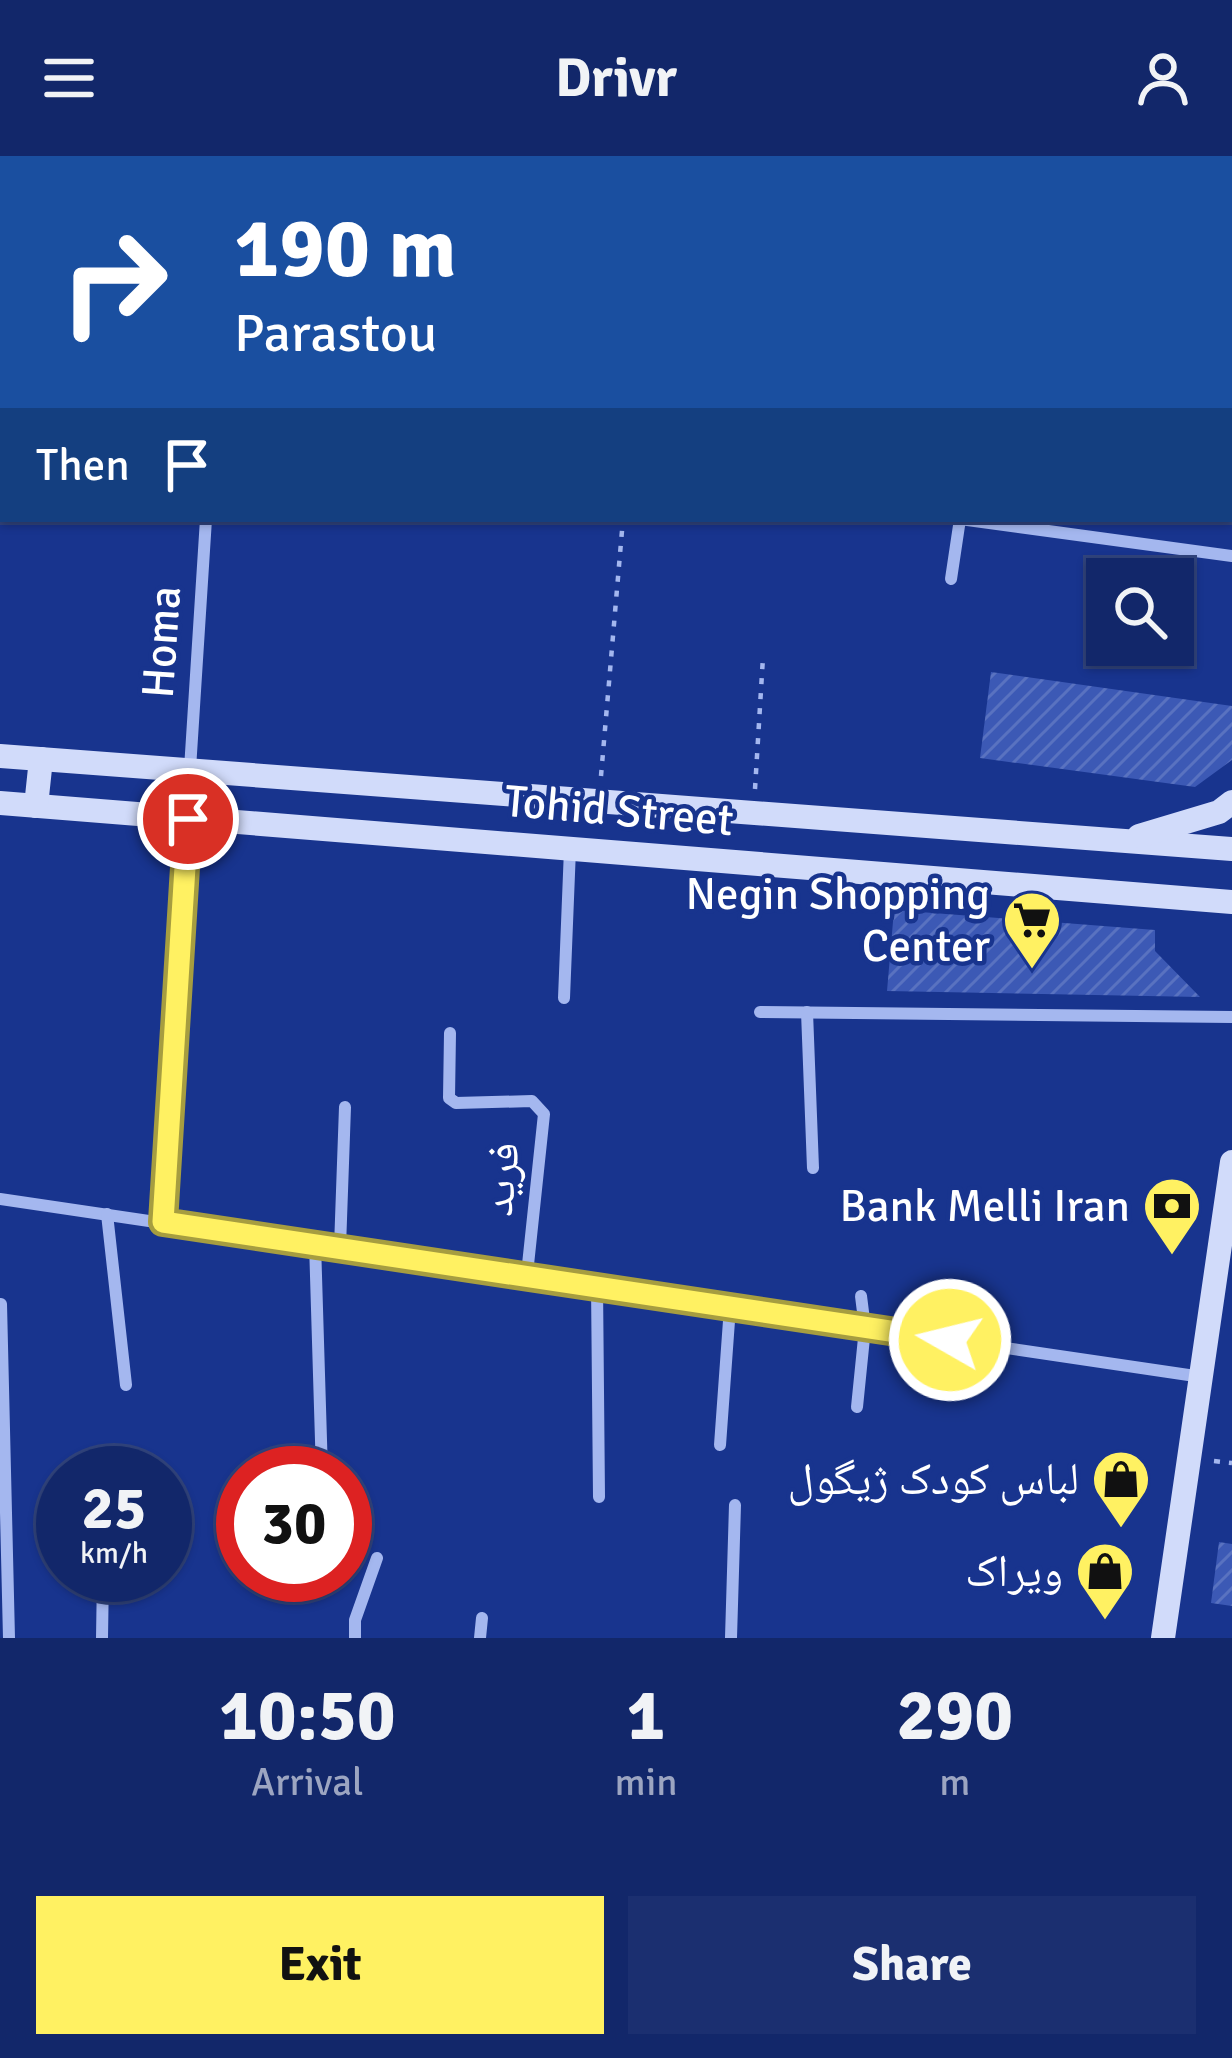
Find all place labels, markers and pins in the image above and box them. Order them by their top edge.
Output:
pin [137,768,239,870]
place label: Negin Shopping Center [686,867,990,974]
supermarket icon: Negin Shopping Center [1001,889,1063,971]
bank icon: Bank Melli Iran [1141,1175,1203,1257]
place label: Bank Melli Iran [839,1179,1130,1234]
shop icon: لباس کودک ژیگول [1090,1448,1152,1530]
place label: لباس کودک ژیگول [787,1452,1079,1507]
shop icon: ویراک [1074,1540,1136,1622]
place label: ویراک [965,1544,1063,1599]

